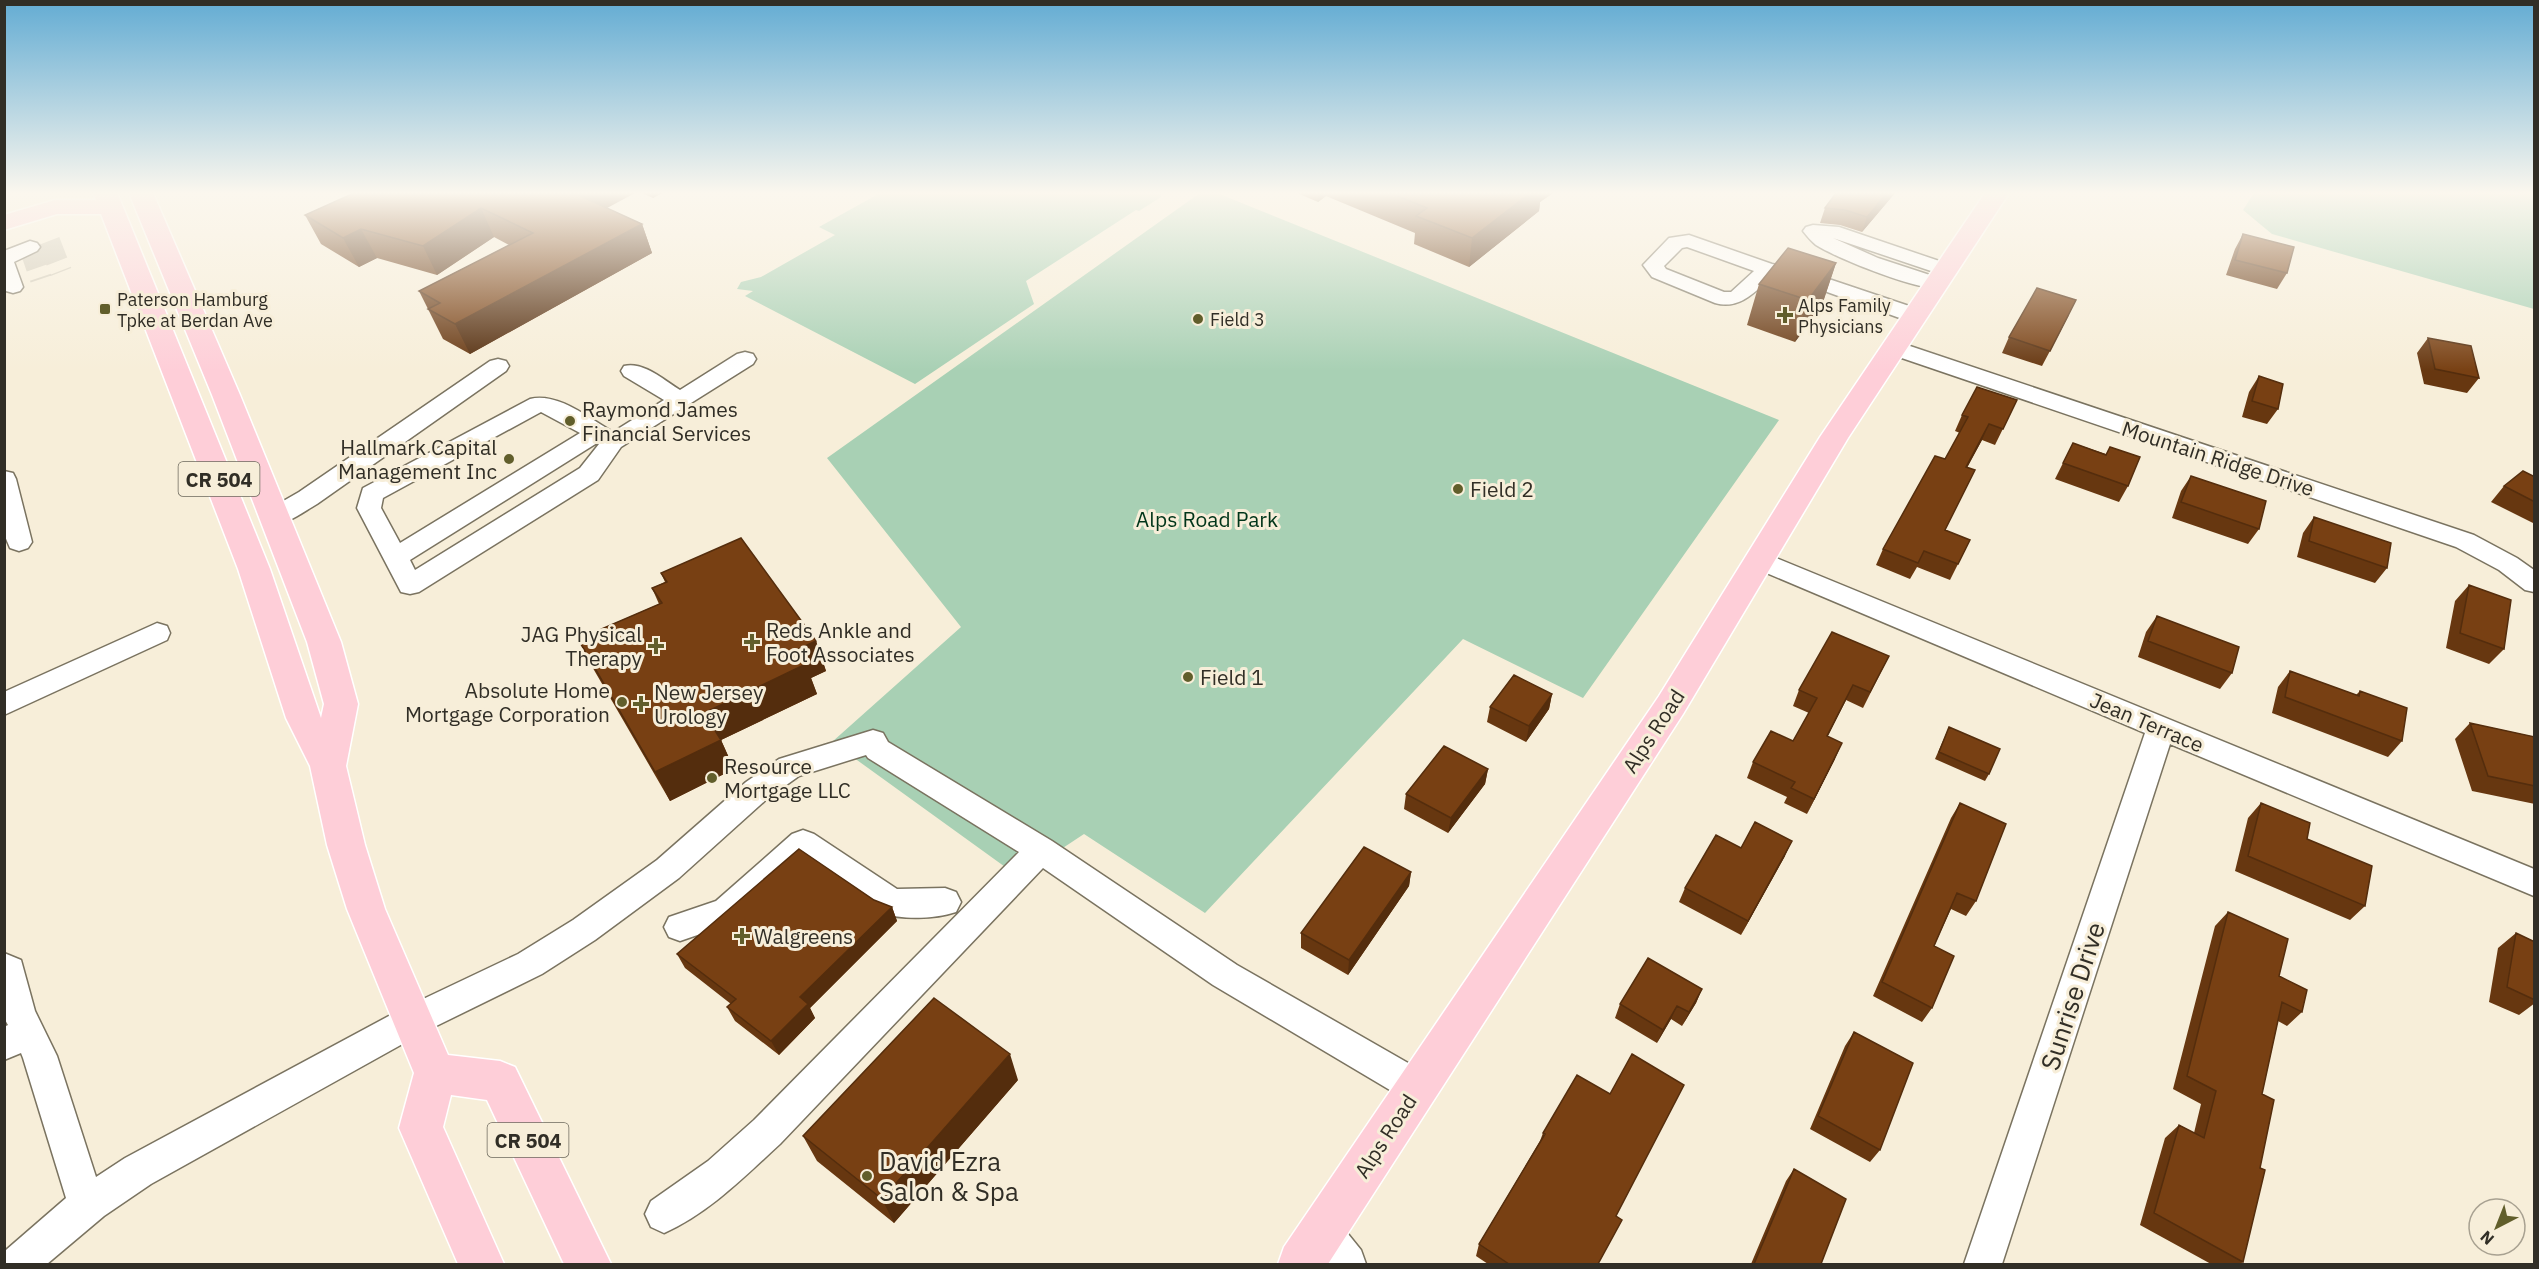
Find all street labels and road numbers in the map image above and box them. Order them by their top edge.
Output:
street label: Mountain Ridge Drive [2118,414,2318,502]
road number: CR 504 [178,462,260,496]
street label: Alps Road [1615,684,1691,778]
street label: Jean Terrace [2086,685,2208,759]
street label: Sunrise Drive [2032,917,2112,1075]
street label: Alps Road [1347,1089,1423,1183]
road number: CR 504 [488,1123,568,1157]

